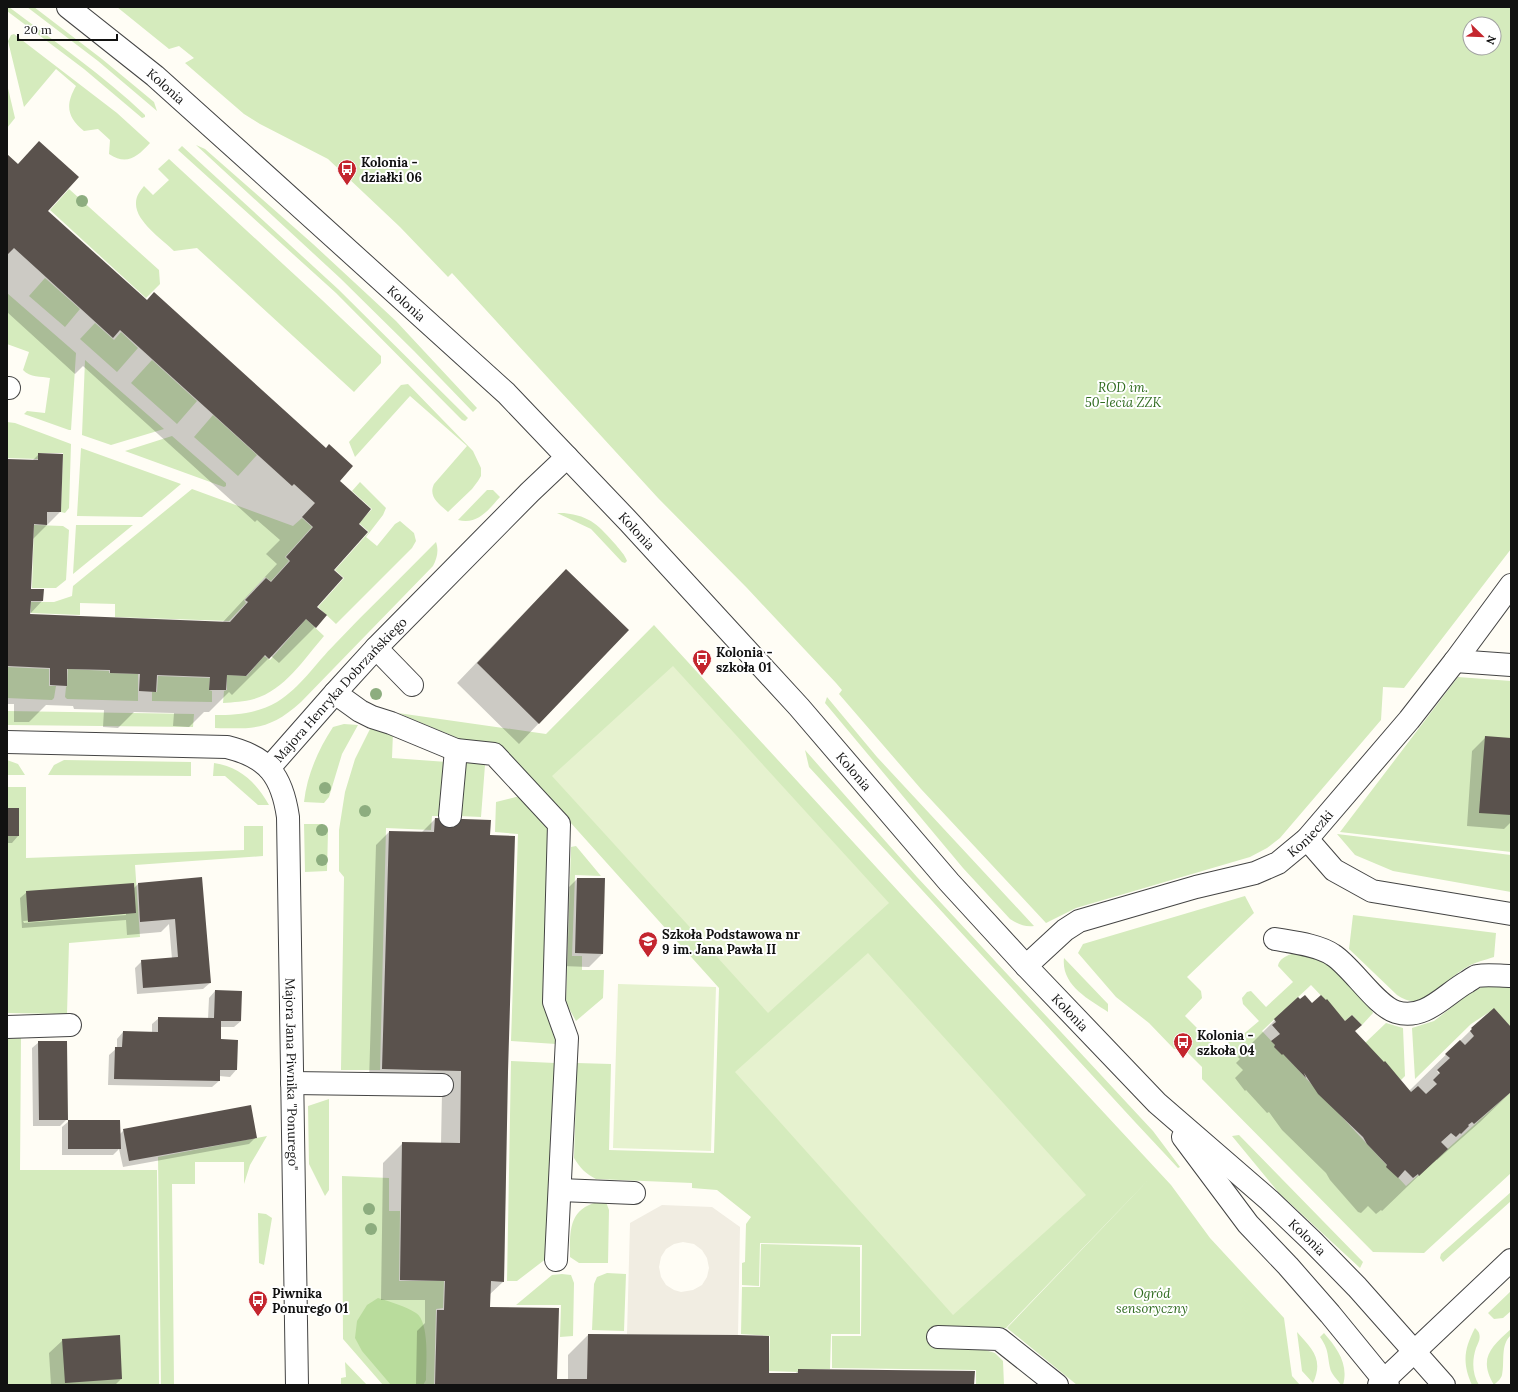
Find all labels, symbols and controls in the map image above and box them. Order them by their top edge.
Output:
scale bar [18,16,117,42]
north arrow [1462,16,1502,56]
text: 20 m [24,22,52,37]
text: N [1483,33,1499,47]
street label: Kolonia [144,64,189,108]
place label: Kolonia - działki 06 [361,154,422,186]
bus stop icon: Kolonia - działki 06 [336,158,358,186]
street label: Kolonia [384,281,429,325]
park label: ROD im. 50-lecia ZZK [1085,379,1161,411]
street label: Kolonia [615,508,659,553]
street label: Majora Henryka Dobrzańskiego [270,613,411,765]
place label: Kolonia - szkoła 01 [716,644,773,676]
bus stop icon: Kolonia - szkoła 01 [691,648,713,676]
street label: Kolonia [833,748,876,794]
street label: Konieczki [1284,806,1337,860]
place label: Szkoła Podstawowa nr 9 im. Jana Pawła II [662,926,801,958]
school or university icon: Szkoła Podstawowa nr 9 im. Jana Pawła II [637,930,659,958]
street label: Majora Jana Piwnika "Ponurego" [282,978,302,1171]
street label: Kolonia [1048,990,1092,1035]
place label: Kolonia - szkoła 04 [1197,1027,1255,1059]
bus stop icon: Kolonia - szkoła 04 [1172,1031,1194,1059]
street label: Kolonia [1285,1215,1330,1259]
place label: Piwnika Ponurego 01 [272,1285,348,1317]
park label: Ogród sensoryczny [1116,1285,1188,1317]
bus stop icon: Piwnika Ponurego 01 [247,1289,269,1317]

